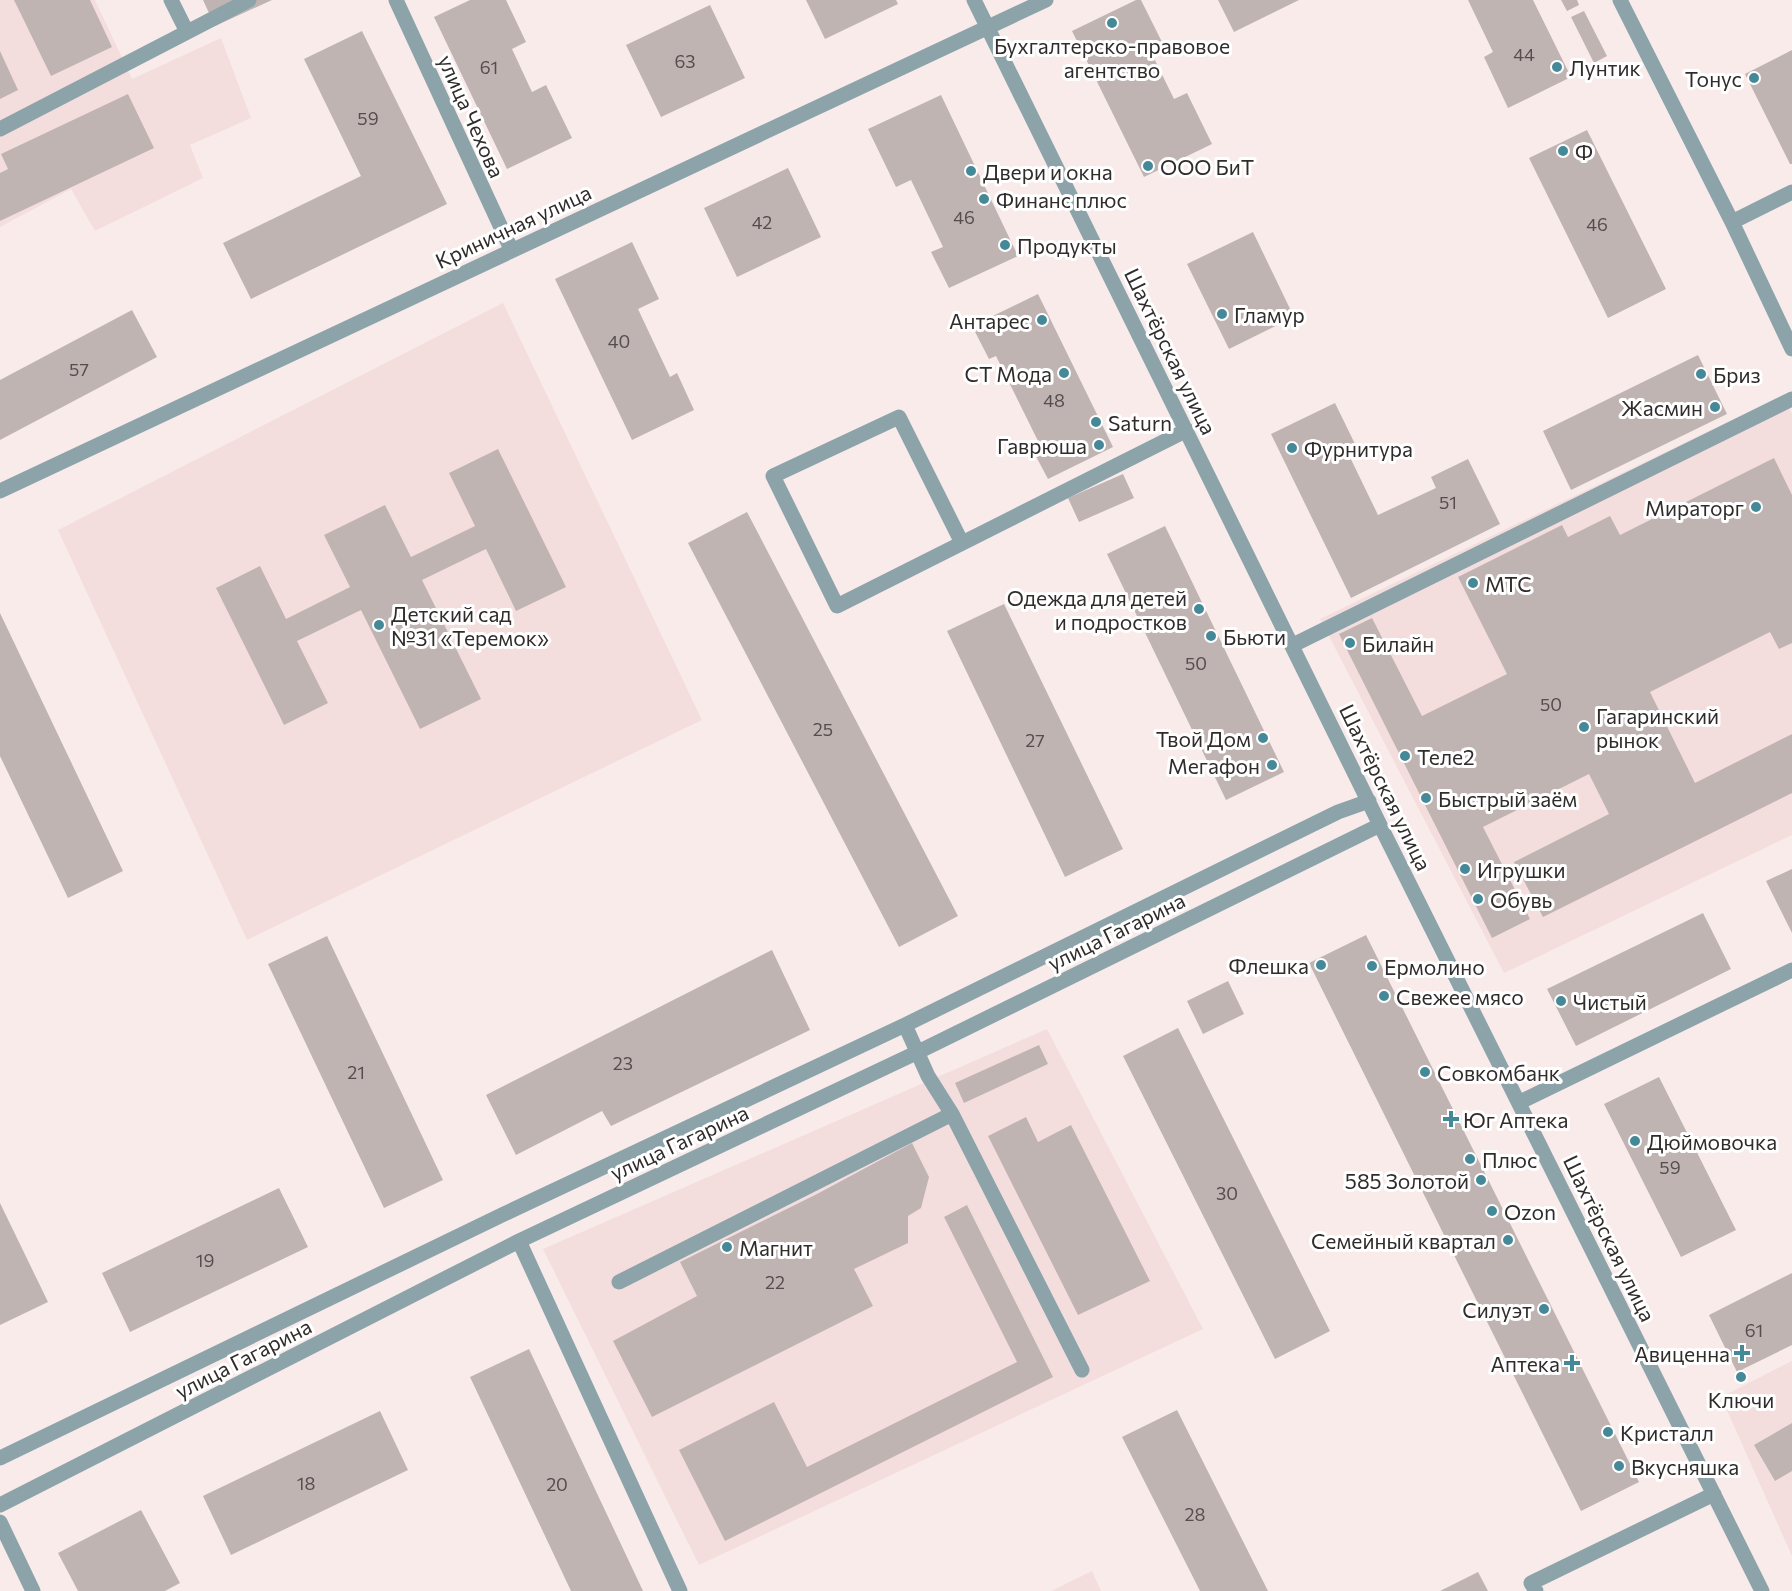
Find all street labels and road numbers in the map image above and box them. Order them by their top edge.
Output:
street label: улица Чехова [434,51,510,181]
street label: Криничная улица [431,179,595,273]
street label: Шахтёрская улица [1120,264,1222,438]
street label: Шахтёрская улица [1335,700,1437,874]
street label: улица Гагарина [1043,887,1189,975]
street label: улица Гагарина [606,1099,752,1185]
street label: Шахтёрская улица [1559,1151,1661,1325]
street label: улица Гагарина [171,1313,315,1403]

